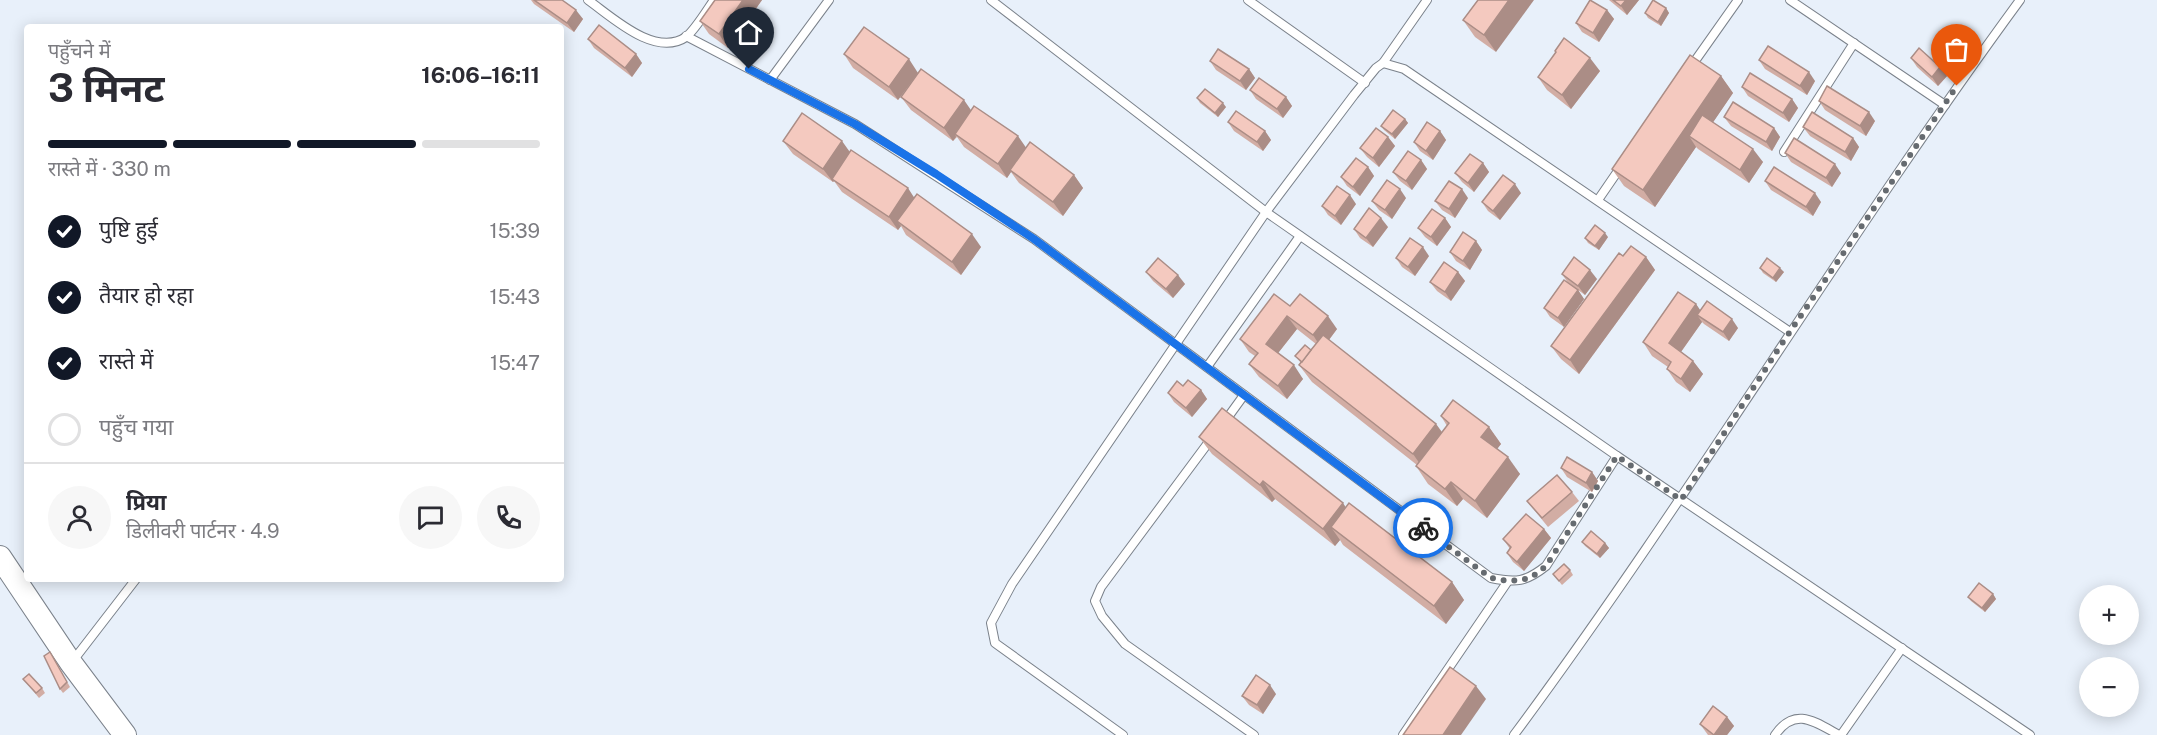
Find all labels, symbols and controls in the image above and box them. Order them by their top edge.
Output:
pin [723,7,774,69]
icon: home [732,16,765,49]
pin [1931,24,1982,86]
icon: bag [1940,33,1973,66]
text: पहुँचने में [48,39,111,63]
text: 16:06–16:11 [421,62,540,88]
text: 3 मिनट [48,65,165,111]
text: रास्ते में · 330 m [48,157,171,181]
icon: check [48,215,81,248]
text: पुष्टि हुई [99,216,158,242]
text: 15:39 [490,219,540,243]
icon: check [48,281,81,314]
text: तैयार हो रहा [99,282,193,308]
text: 15:43 [490,285,540,309]
icon: check [48,347,81,380]
text: रास्ते में [99,348,153,374]
text: 15:47 [490,351,540,375]
text: पहुँच गया [99,414,173,440]
button: person [48,486,111,549]
button: chat [399,486,462,549]
button: phone [477,486,540,549]
text: प्रिया [126,489,166,515]
courier [1393,498,1453,558]
icon: bike [1407,512,1440,545]
text: डिलीवरी पार्टनर · 4.9 [126,519,280,543]
map controls [2079,585,2139,717]
button: + [2079,585,2139,645]
button: − [2079,657,2139,717]

